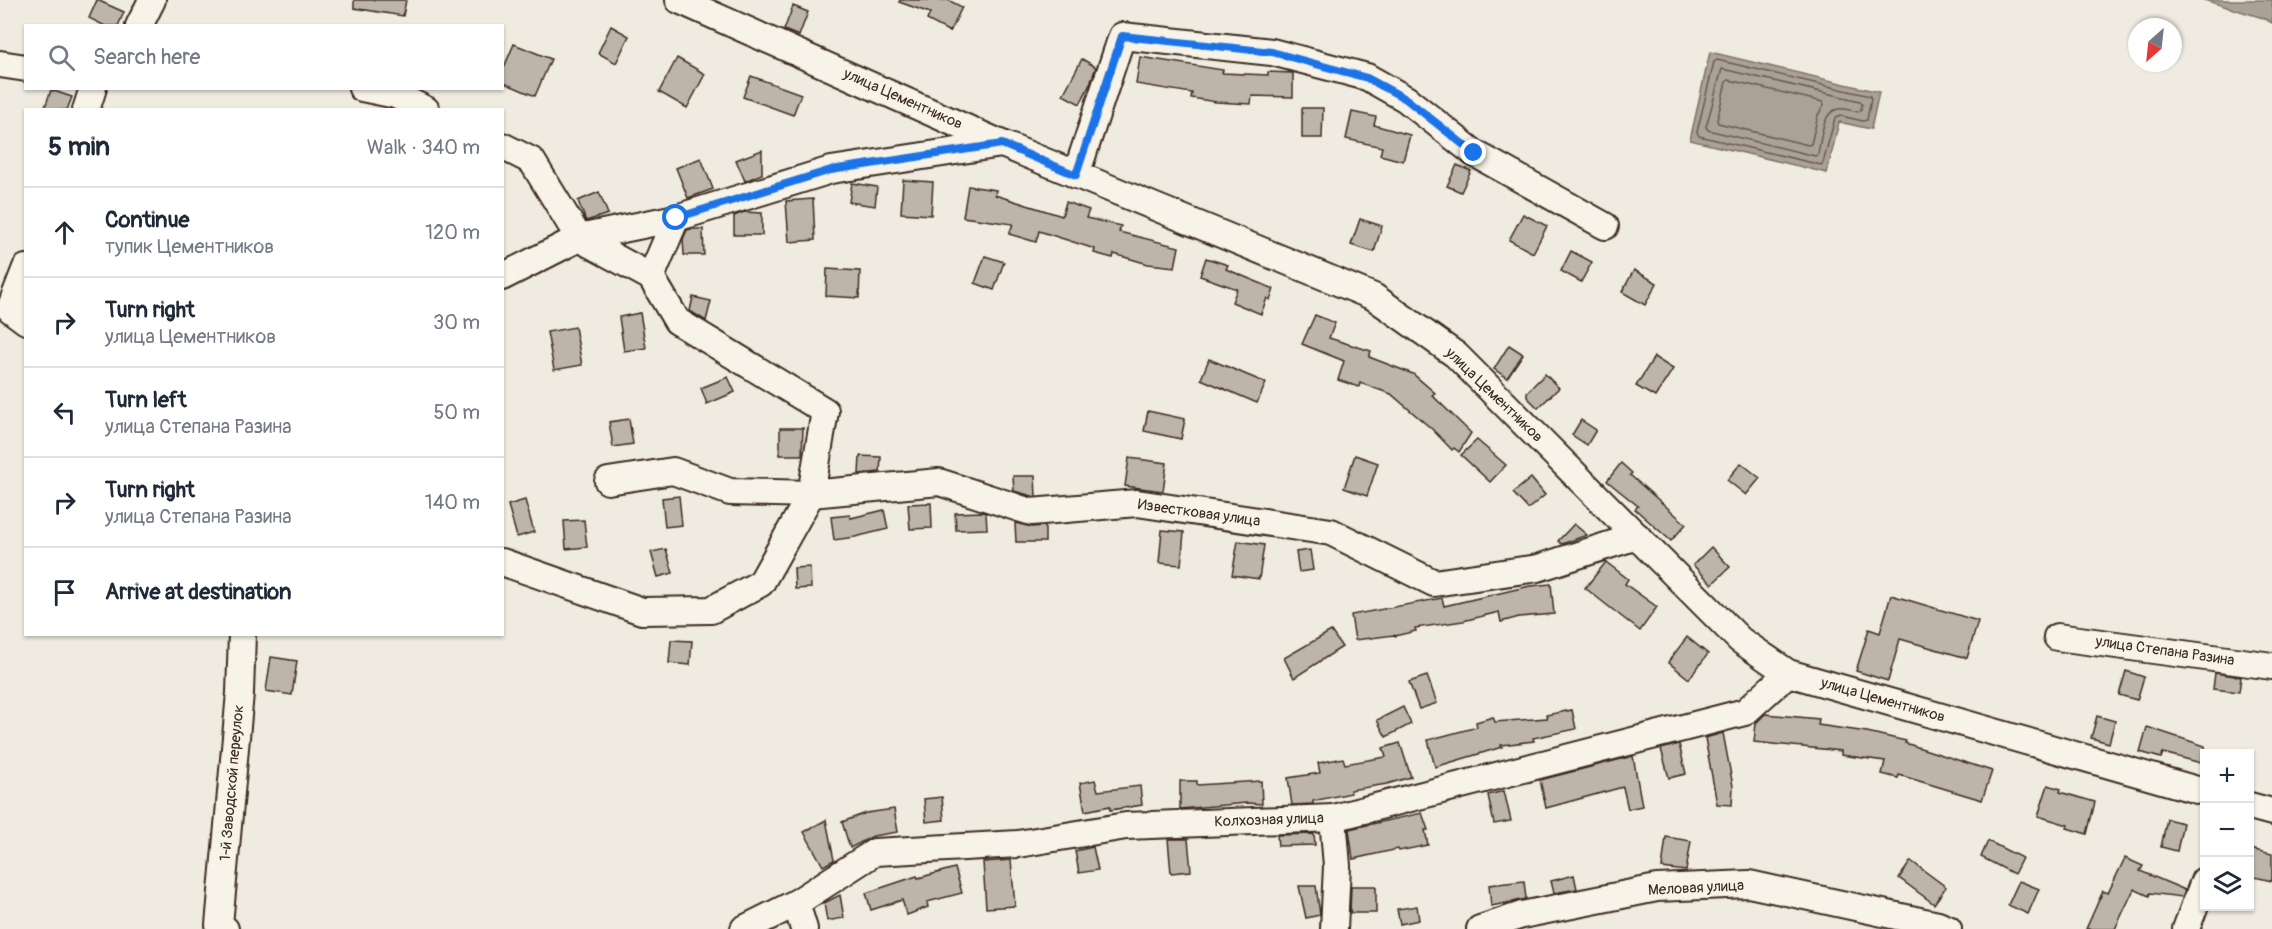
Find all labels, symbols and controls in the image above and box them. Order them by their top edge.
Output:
north arrow [2128,18,2182,72]
search box [24,24,504,90]
icon: search [45,41,78,74]
text: Search here [93,43,200,71]
street label: улица Цементников [840,64,965,134]
text: 5 min [48,131,110,163]
text: Walk · 340 m [367,135,480,160]
route end [1460,139,1486,165]
route start [662,204,688,230]
text: Continue [105,206,189,234]
icon: ahead [48,216,81,249]
text: 120 m [425,220,480,245]
text: тупик Цементников [105,234,274,259]
text: Turn right [105,296,195,324]
icon: right [48,306,81,339]
text: 30 m [433,310,480,335]
text: улица Цементников [105,324,276,349]
street label: улица Цементников [1441,343,1547,446]
text: Turn left [105,386,187,414]
icon: left [48,396,81,429]
text: 50 m [433,400,480,425]
text: улица Степана Разина [105,414,292,439]
text: Turn right [105,476,195,504]
icon: right [48,486,81,519]
text: 140 m [425,490,480,515]
street label: Известковая улица [1136,495,1262,531]
text: улица Степана Разина [105,504,292,529]
icon: arrive [48,576,81,609]
text: Arrive at destination [105,578,291,606]
street label: улица Степана Разина [2093,632,2236,670]
street label: улица Цементников [1818,673,1947,727]
street label: 1-й Заводской переулок [216,704,248,862]
map controls [2200,749,2254,911]
button: + [2200,749,2254,803]
button: − [2200,803,2254,857]
street label: Колхозная улица [1214,809,1324,831]
button: layers [2200,857,2254,911]
street label: Меловая улица [1647,876,1745,900]

